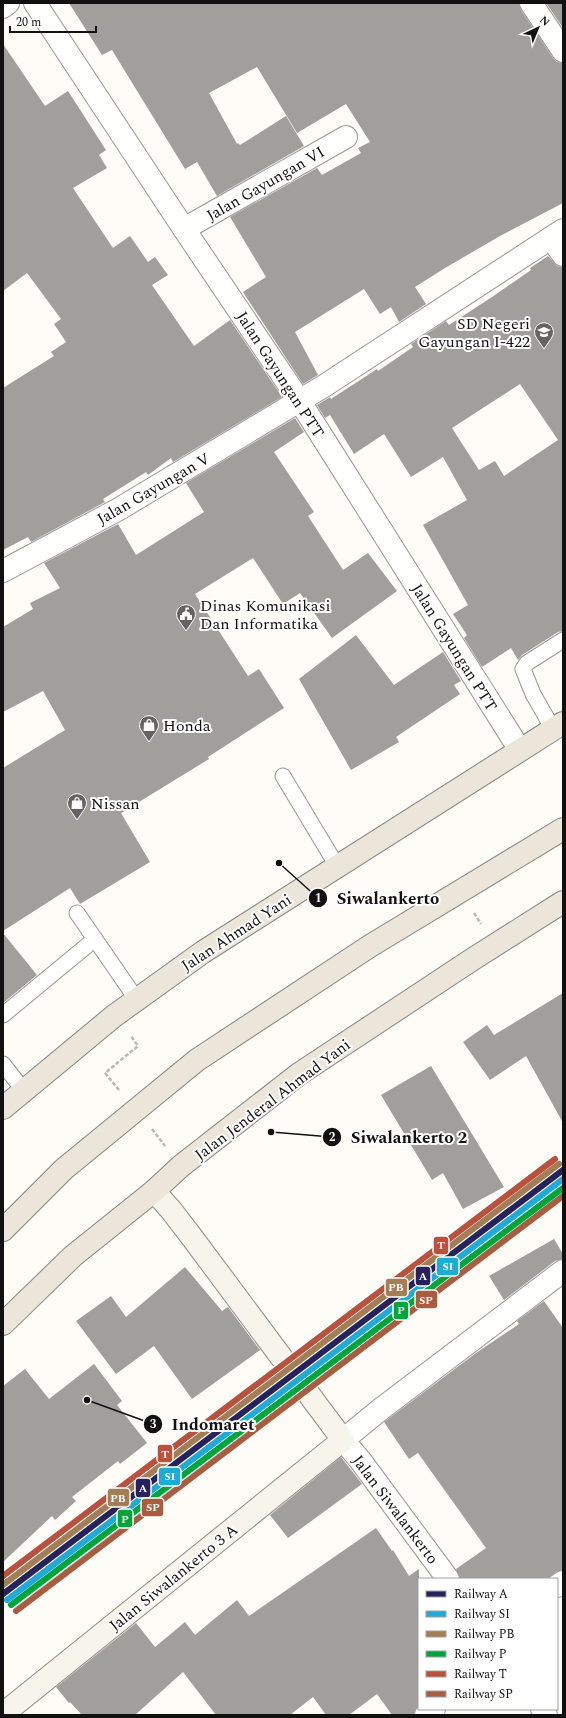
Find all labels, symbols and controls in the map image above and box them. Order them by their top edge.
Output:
scale bar [10,8,96,34]
north arrow [518,8,558,48]
text: N [535,12,554,30]
text: 20 m [16,13,41,32]
street label: Jalan Gayungan VI [202,140,329,228]
street label: Jalan Gayungan PTT [230,306,330,443]
place label: SD Negeri Gayungan I-422 [418,312,530,354]
school or university icon: SD Negeri Gayungan I-422 [533,321,555,349]
street label: Jalan Gayungan V [93,447,215,531]
street label: Jalan Gayungan PTT [405,579,503,716]
place label: Dinas Komunikasi Dan Informatika [200,594,331,636]
public building icon: Dinas Komunikasi Dan Informatika [175,603,197,631]
shop icon: Honda [138,714,160,742]
place label: Honda [163,714,211,738]
shop icon: Nissan [66,792,88,820]
place label: Nissan [91,792,140,816]
callout: Siwalankerto [308,884,447,913]
text: Siwalankerto [337,886,439,912]
street label: Jalan Ahmad Yani [177,888,296,978]
text: 1 [315,889,321,908]
street label: Jalan Jenderal Ahmad Yani [190,1033,356,1167]
callout: Siwalankerto 2 [322,1123,475,1152]
text: Siwalankerto 2 [351,1125,467,1151]
text: 2 [329,1128,336,1147]
line badge: T [433,1236,449,1255]
text: T [437,1237,445,1254]
line badge: SI [436,1257,459,1276]
text: SI [443,1258,454,1275]
line badge: A [415,1266,431,1286]
text: A [419,1268,428,1285]
line badge: PB [385,1278,408,1297]
text: PB [388,1279,404,1296]
line badge: SP [415,1290,438,1309]
text: SP [419,1292,433,1309]
line badge: P [393,1301,409,1320]
text: P [397,1302,405,1319]
callout: Indomaret [143,1409,262,1438]
text: Indomaret [172,1412,255,1438]
text: 3 [150,1415,157,1434]
line badge: T [157,1444,173,1463]
text: T [161,1446,169,1463]
street label: Jalan Siwalankerto [346,1450,444,1569]
line badge: SI [158,1467,181,1486]
text: SI [165,1468,176,1485]
line badge: A [135,1478,151,1498]
text: A [139,1480,148,1497]
line badge: PB [107,1488,130,1507]
text: PB [110,1490,126,1507]
line badge: SP [141,1498,164,1517]
text: SP [146,1499,160,1516]
line badge: P [117,1509,133,1528]
text: P [121,1511,129,1528]
street label: Jalan Siwalankerto 3 A [104,1518,243,1637]
legend [418,1578,558,1710]
text: Railway A [454,1585,508,1604]
text: Railway SI [454,1605,510,1624]
text: Railway PB [454,1625,514,1644]
text: Railway P [454,1645,507,1664]
text: Railway T [454,1665,507,1684]
text: Railway SP [454,1685,513,1704]

